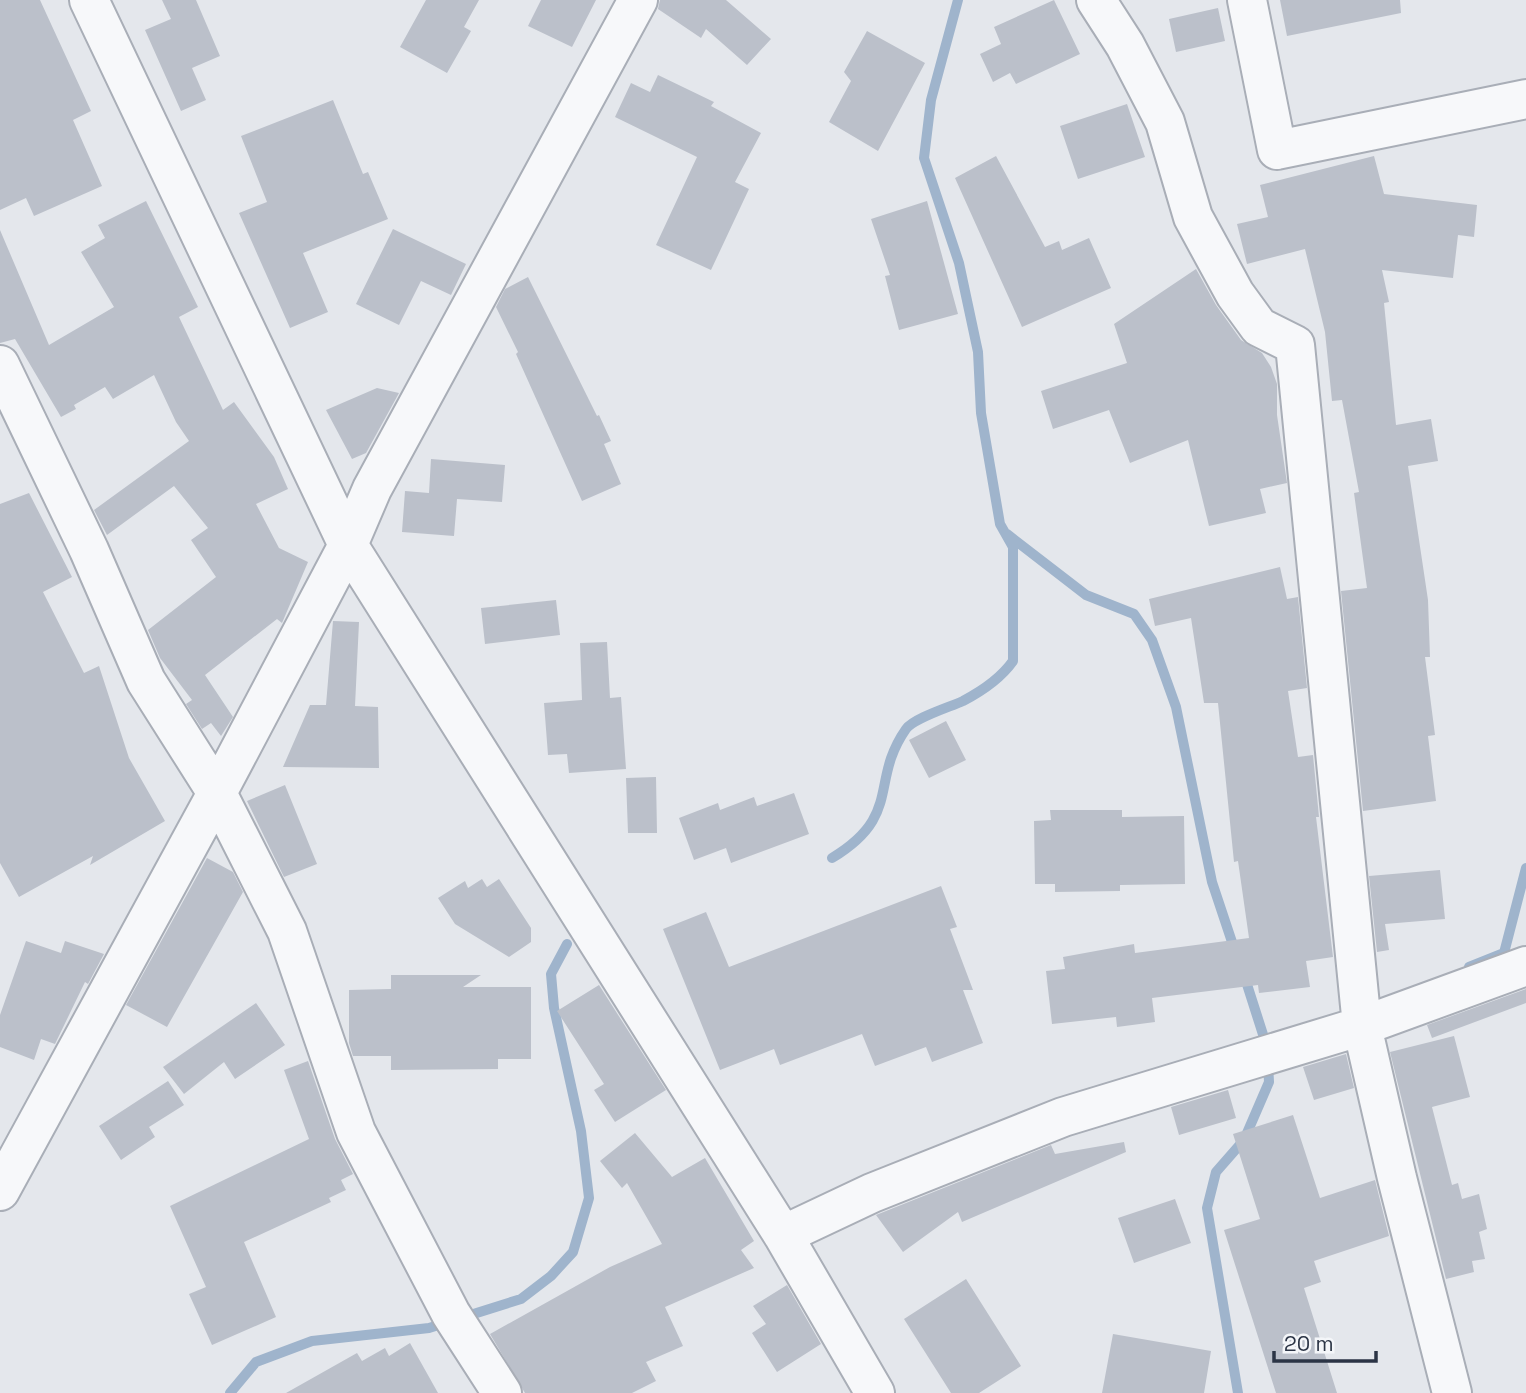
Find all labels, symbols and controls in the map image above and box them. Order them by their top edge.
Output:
scale bar [1274,1320,1376,1364]
text: 20 m [1284,1330,1334,1357]

